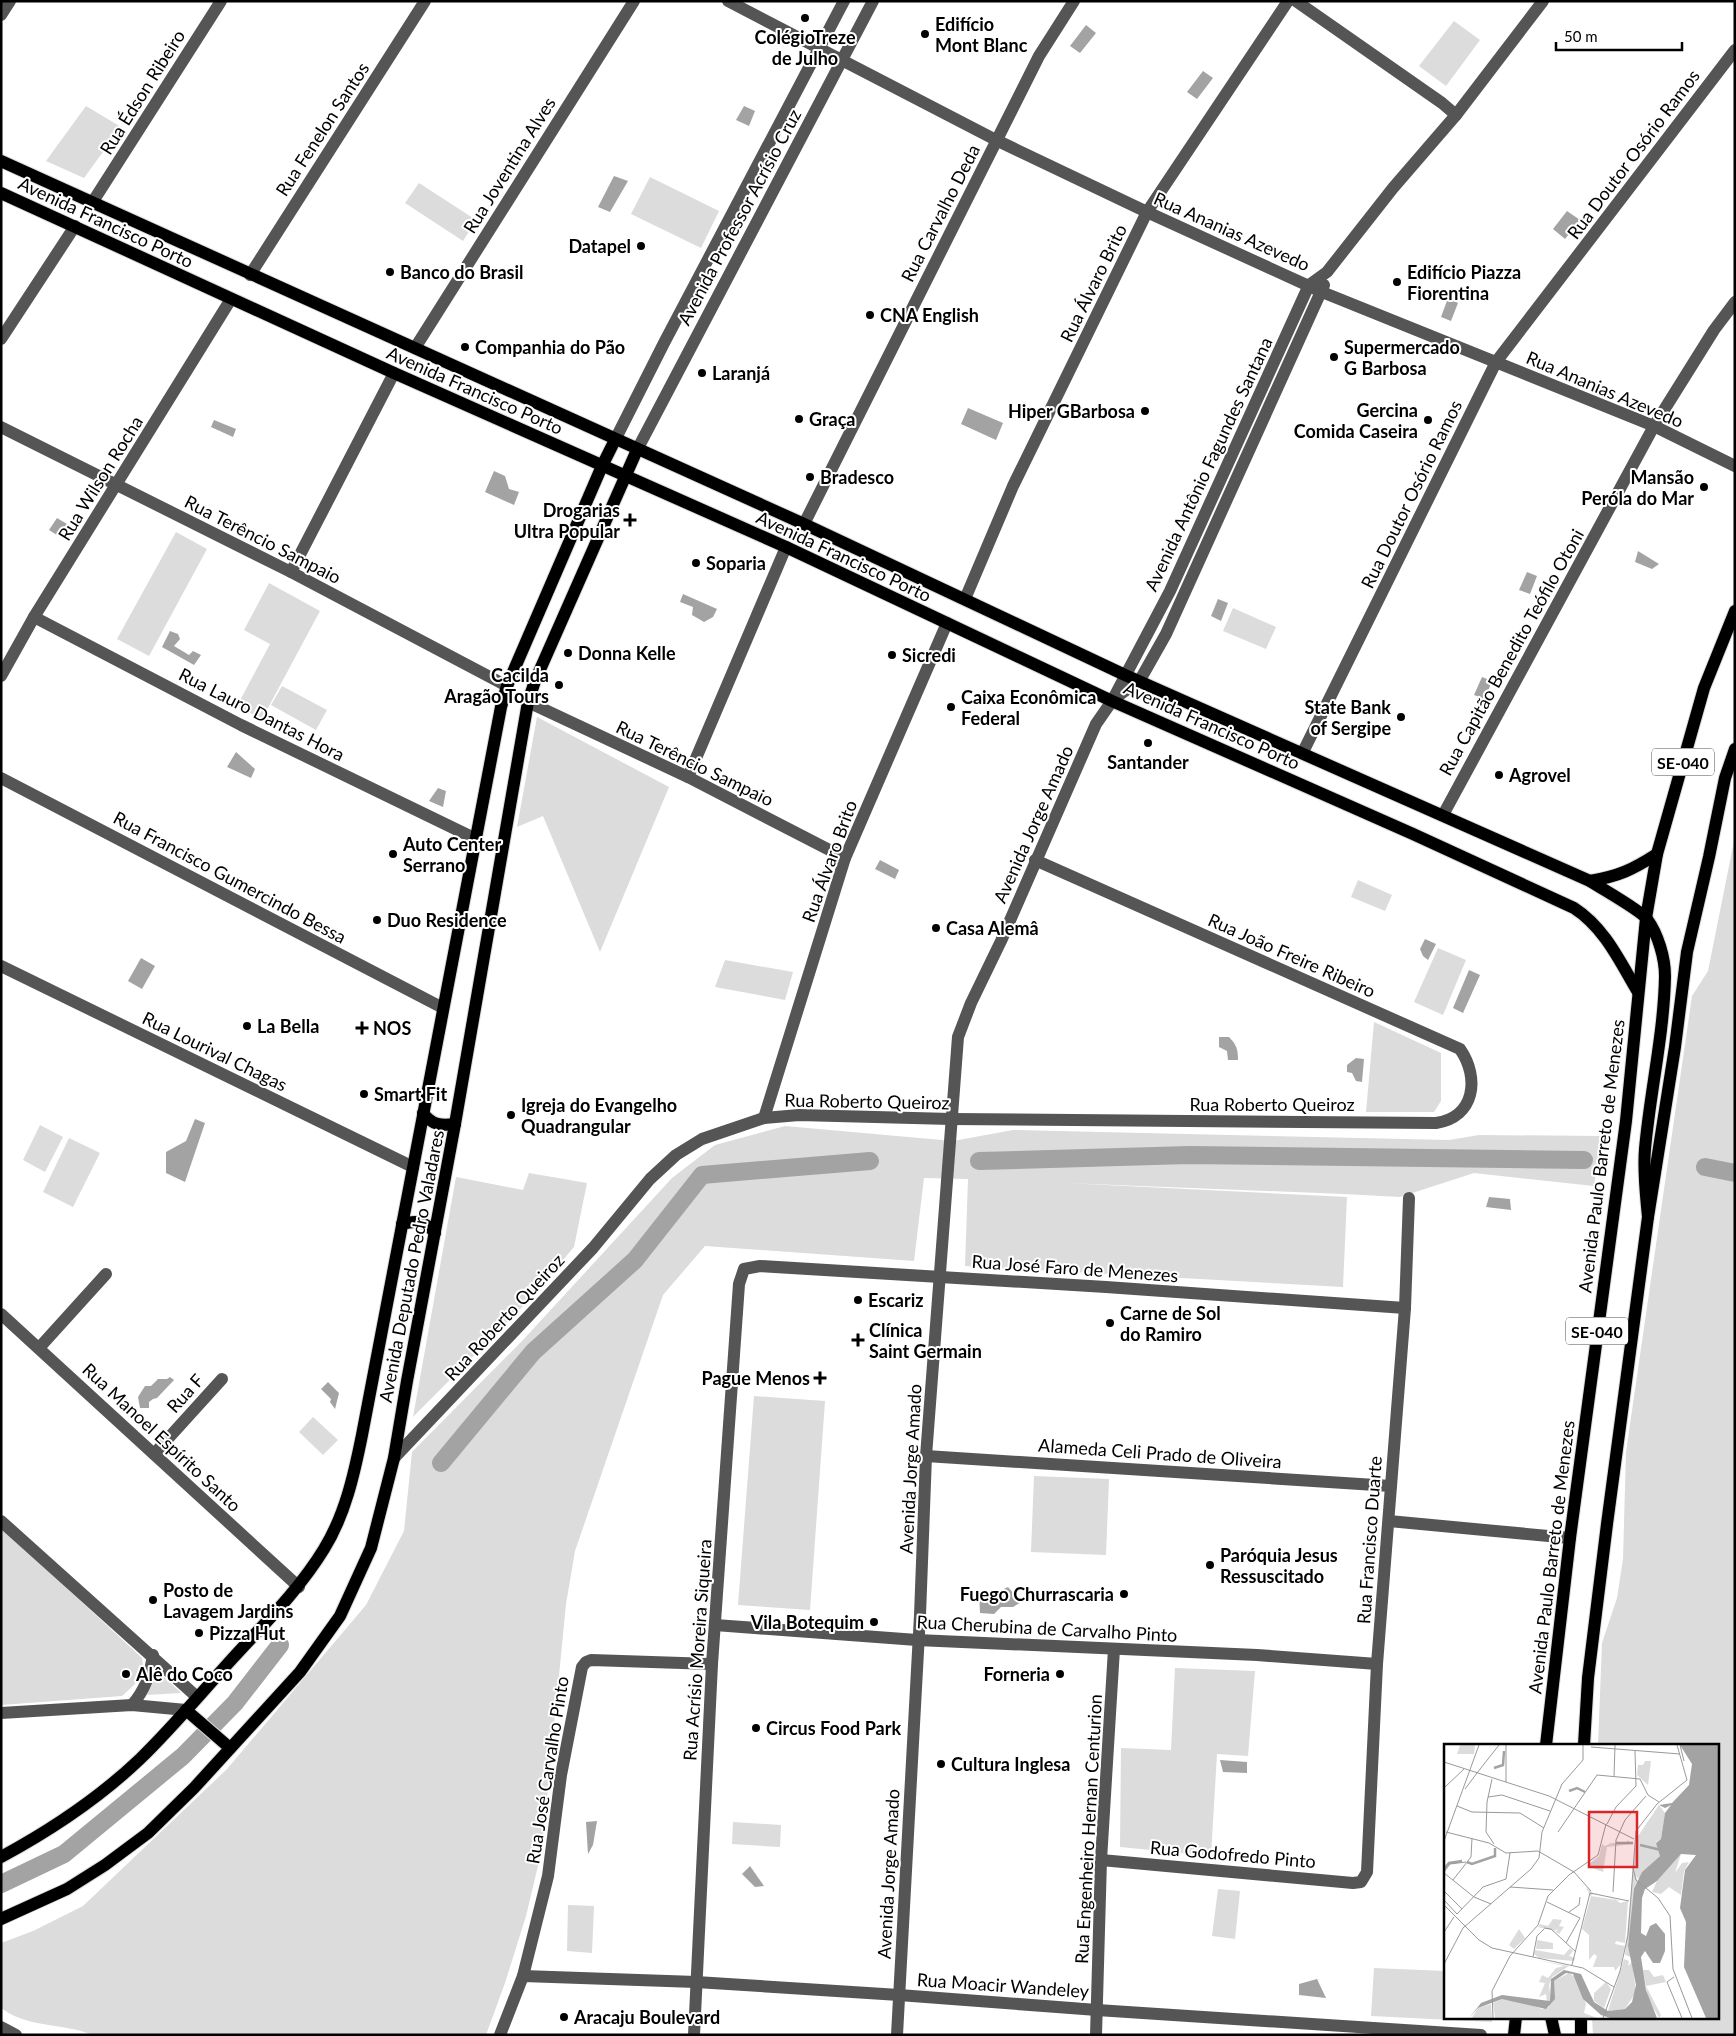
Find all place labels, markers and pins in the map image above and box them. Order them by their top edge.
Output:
marker: ColégioTreze de Julho [799,12,811,24]
place label: Edifício Mont Blanc [935,13,1028,56]
place label: ColégioTreze de Julho [754,26,856,69]
marker: Edifício Mont Blanc [919,28,931,40]
place label: Datapel [568,235,631,257]
marker: Datapel [635,240,647,252]
place label: Banco do Brasil [400,261,524,283]
place label: Edifício Piazza Fiorentina [1407,261,1521,304]
marker: Banco do Brasil [384,266,396,278]
marker: Edifício Piazza Fiorentina [1391,276,1403,288]
place label: CNA English [880,304,979,326]
marker: CNA English [864,309,876,321]
place label: Companhia do Pão [475,336,625,358]
place label: Supermercado G Barbosa [1344,336,1460,379]
marker: Companhia do Pão [459,341,471,353]
marker: Supermercado G Barbosa [1328,351,1340,363]
place label: Laranjá [712,362,770,384]
marker: Laranjá [696,367,708,379]
place label: Gercina Comida Caseira [1294,399,1418,442]
place label: Hiper GBarbosa [1008,400,1135,422]
marker: Hiper GBarbosa [1139,405,1151,417]
place label: Graça [809,408,856,430]
marker: Graça [793,413,805,425]
marker: Gercina Comida Caseira [1422,414,1434,426]
place label: Bradesco [820,466,894,488]
place label: Mansão Peróla do Mar [1581,466,1694,509]
marker: Bradesco [804,471,816,483]
marker: Mansão Peróla do Mar [1698,481,1710,493]
place label: Drogarias Ultra Popular [514,499,620,542]
marker: Drogarias Ultra Popular [624,514,636,526]
place label: Soparia [706,552,766,574]
marker: Soparia [690,557,702,569]
place label: Donna Kelle [578,642,676,664]
place label: Sicredi [902,644,956,666]
marker: Donna Kelle [562,647,574,659]
marker: Sicredi [886,649,898,661]
place label: Cacilda Aragão Tours [443,664,549,707]
marker: Cacilda Aragão Tours [553,679,565,691]
place label: Caixa Econômica Federal [961,686,1096,729]
place label: State Bank of Sergipe [1305,696,1391,739]
marker: Caixa Econômica Federal [945,701,957,713]
marker: State Bank of Sergipe [1395,711,1407,723]
marker: Santander [1142,737,1154,749]
place label: Santander [1107,751,1189,773]
place label: Agrovel [1508,764,1571,786]
marker: Agrovel [1493,769,1505,781]
place label: Auto Center Serrano [402,833,501,876]
marker: Auto Center Serrano [387,848,399,860]
place label: Duo Residence [387,909,507,931]
marker: Duo Residence [371,914,383,926]
place label: Casa Alemâ [946,917,1039,939]
marker: Casa Alemâ [930,922,942,934]
place label: La Bella [257,1015,319,1037]
place label: NOS [373,1017,411,1039]
marker: La Bella [241,1020,253,1032]
marker: NOS [355,1021,369,1035]
place label: Smart Fit [374,1083,447,1105]
marker: Smart Fit [358,1088,370,1100]
place label: Igreja do Evangelho Quadrangular [521,1094,677,1137]
marker: Igreja do Evangelho Quadrangular [505,1109,517,1121]
place label: Escariz [868,1289,924,1311]
marker: Escariz [852,1294,864,1306]
place label: Carne de Sol do Ramiro [1120,1302,1221,1345]
marker: Carne de Sol do Ramiro [1104,1317,1116,1329]
place label: Clínica Saint Germain [869,1319,982,1362]
marker: Clínica Saint Germain [851,1333,865,1347]
place label: Pague Menos [702,1367,810,1389]
marker: Pague Menos [814,1372,826,1384]
place label: Paróquia Jesus Ressuscitado [1220,1544,1338,1587]
marker: Paróquia Jesus Ressuscitado [1204,1559,1216,1571]
place label: Posto de Lavagem Jardins [163,1579,294,1622]
place label: Fuego Churrascaria [960,1583,1114,1605]
marker: Fuego Churrascaria [1118,1588,1130,1600]
marker: Posto de Lavagem Jardins [147,1594,159,1606]
place label: Vila Botequim [750,1611,864,1633]
marker: Vila Botequim [868,1616,880,1628]
place label: Pizza Hut [209,1622,286,1644]
marker: Pizza Hut [193,1627,205,1639]
place label: Alê do Coco [135,1663,233,1685]
place label: Forneria [983,1663,1050,1685]
marker: Alê do Coco [120,1668,132,1680]
marker: Forneria [1054,1668,1066,1680]
place label: Circus Food Park [766,1717,901,1739]
marker: Circus Food Park [750,1722,762,1734]
place label: Cultura Inglesa [951,1753,1070,1775]
marker: Cultura Inglesa [935,1758,947,1770]
place label: Aracaju Boulevard [573,2006,720,2028]
marker: Aracaju Boulevard [558,2011,570,2023]

